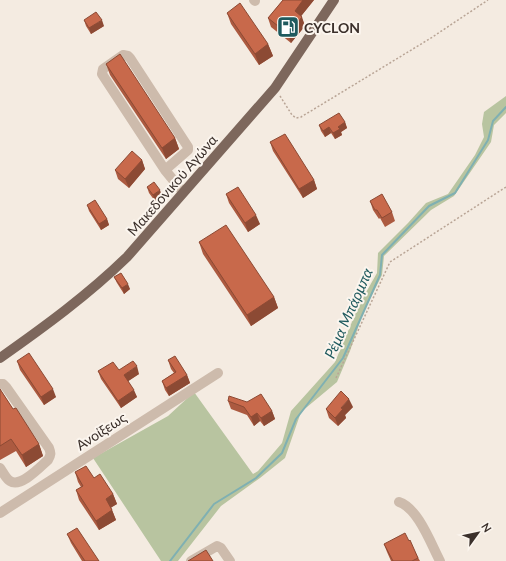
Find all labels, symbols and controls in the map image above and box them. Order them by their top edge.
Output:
fuel station icon: CYCLON [275,14,301,40]
place label: CYCLON [304,19,360,36]
street label: Μακεδονικού Αγώνα [123,130,221,239]
water label: Ρέμα Μπάρμπα [320,264,376,361]
street label: Ανοίξεως [73,408,130,454]
north arrow [458,513,498,553]
text: N [479,520,495,534]

